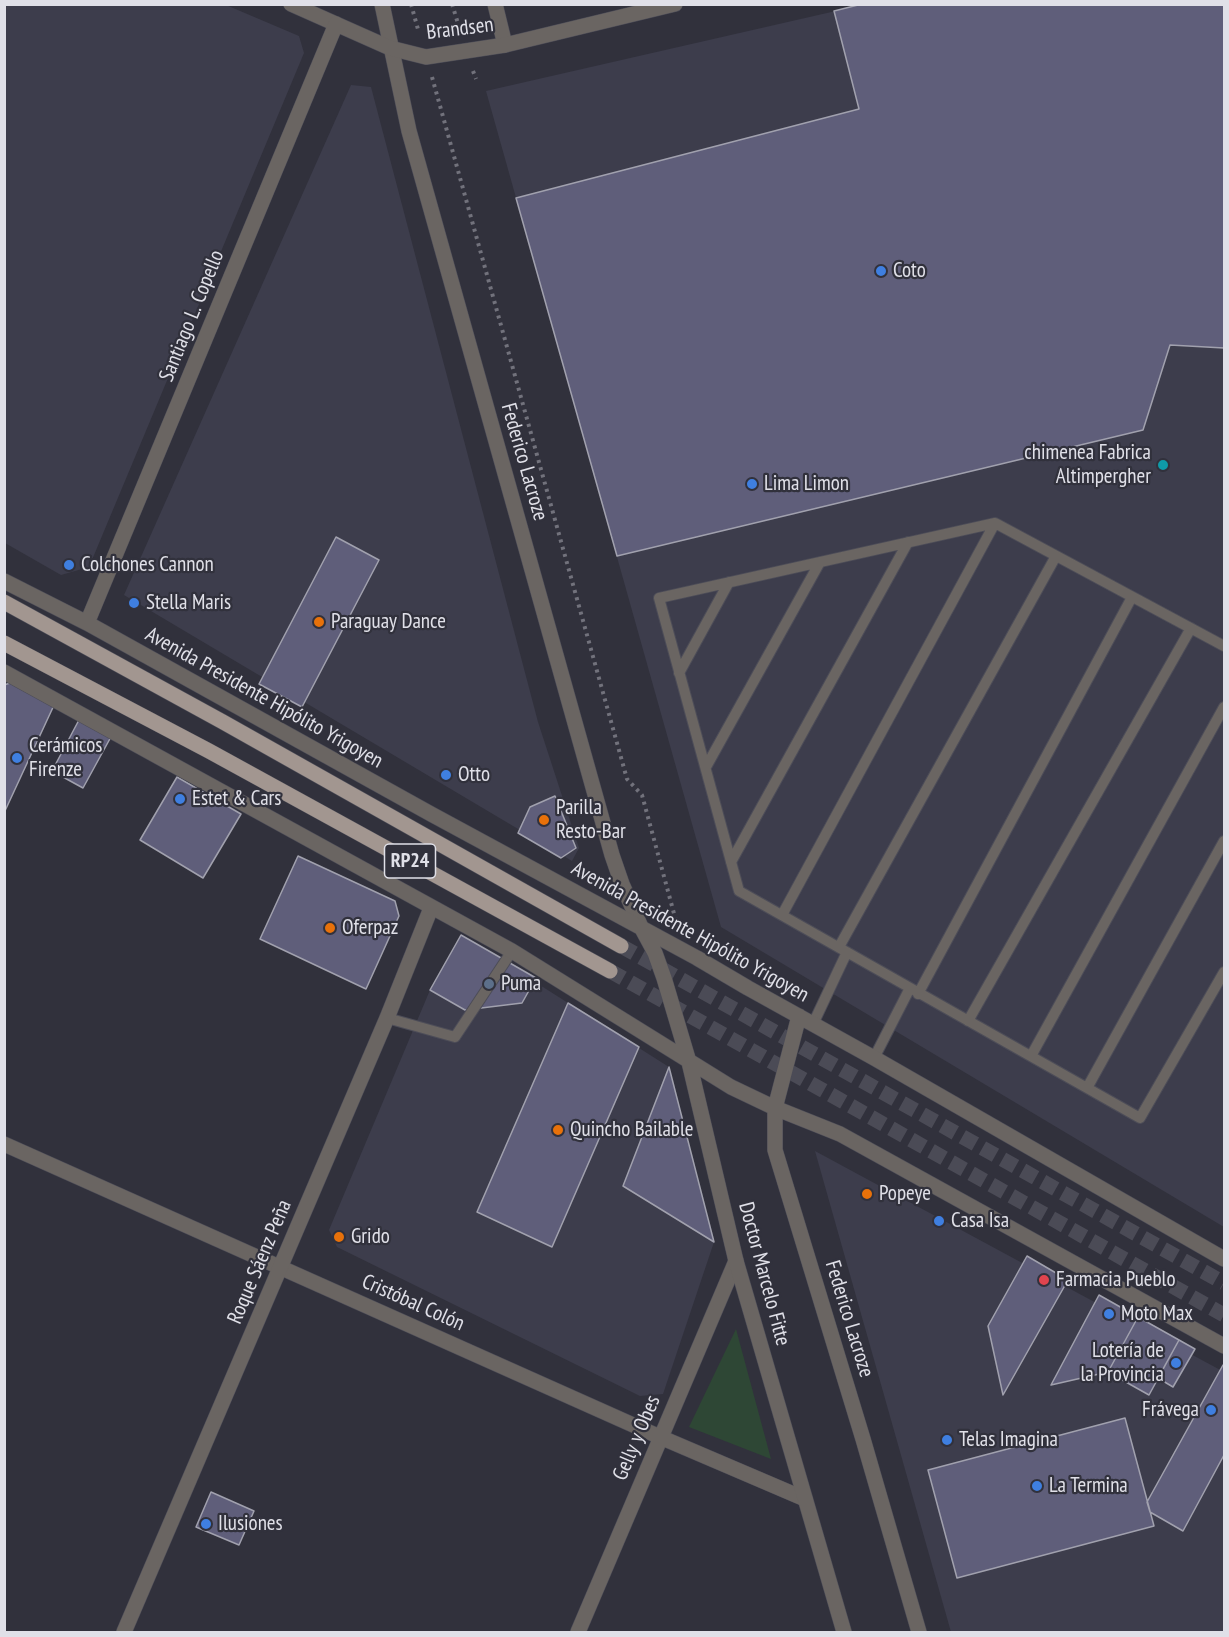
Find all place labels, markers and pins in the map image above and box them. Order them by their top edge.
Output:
place label: Coto [893,258,926,284]
marker: Coto [874,264,888,278]
place label: chimenea Fabrica Altimpergher [1024,440,1151,490]
marker: chimenea Fabrica Altimpergher [1156,458,1170,472]
place label: Lima Limon [764,471,849,497]
marker: Lima Limon [745,477,759,491]
place label: Colchones Cannon [81,552,214,578]
marker: Colchones Cannon [62,558,76,572]
place label: Stella Maris [146,590,231,616]
marker: Stella Maris [127,596,141,610]
place label: Paraguay Dance [331,609,446,635]
marker: Paraguay Dance [312,615,326,629]
place label: Cerámicos Firenze [29,733,102,783]
marker: Cerámicos Firenze [10,751,24,765]
place label: Otto [458,762,490,788]
marker: Otto [439,768,453,782]
place label: Estet & Cars [192,786,281,812]
marker: Estet & Cars [173,792,187,806]
place label: Parilla Resto-Bar [556,795,626,845]
marker: Parilla Resto-Bar [537,813,551,827]
place label: Oferpaz [342,915,398,941]
marker: Oferpaz [323,921,337,935]
place label: Puma [501,971,541,997]
marker: Puma [482,977,496,991]
place label: Quincho Bailable [570,1117,693,1143]
marker: Quincho Bailable [551,1123,565,1137]
place label: Popeye [879,1181,931,1207]
marker: Popeye [860,1187,874,1201]
place label: Casa Isa [951,1208,1009,1234]
marker: Casa Isa [932,1214,946,1228]
place label: Grido [351,1224,390,1250]
marker: Grido [332,1230,346,1244]
place label: Farmacia Pueblo [1056,1267,1176,1293]
marker: Farmacia Pueblo [1037,1273,1051,1287]
place label: Moto Max [1121,1301,1193,1327]
marker: Moto Max [1102,1307,1116,1321]
place label: Lotería de la Provincia [1080,1338,1164,1388]
marker: Lotería de la Provincia [1169,1356,1183,1370]
place label: Frávega [1142,1397,1199,1423]
marker: Frávega [1204,1403,1218,1417]
place label: Telas Imagina [959,1427,1058,1453]
marker: Telas Imagina [940,1433,954,1447]
place label: La Termina [1049,1473,1128,1499]
marker: La Termina [1030,1479,1044,1493]
place label: Ilusiones [218,1511,283,1537]
marker: Ilusiones [199,1517,213,1531]

